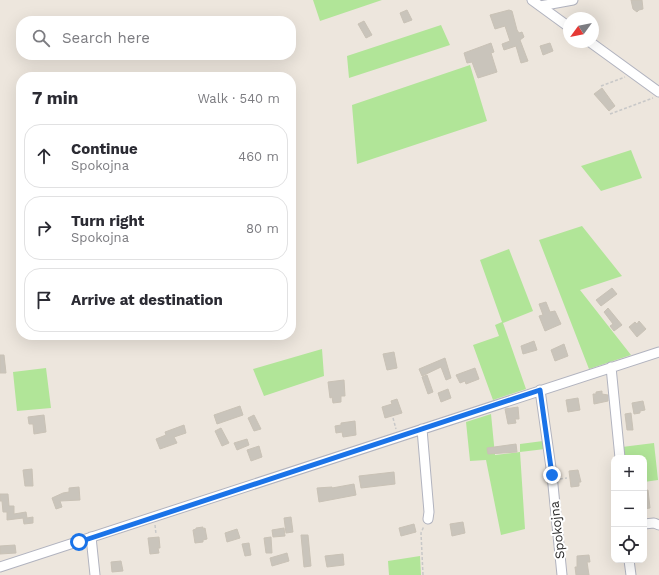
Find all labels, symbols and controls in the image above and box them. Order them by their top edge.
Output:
north arrow [563,12,599,48]
search box [16,16,296,60]
icon: search [30,27,52,49]
text: Search here [62,29,150,47]
text: 7 min [32,88,78,108]
text: Walk · 540 m [197,91,280,106]
text: Continue [71,140,138,158]
icon: ahead [33,145,55,167]
text: 460 m [238,149,279,164]
text: Spokojna [71,158,129,173]
text: Turn right [71,212,144,230]
icon: right [33,217,55,239]
text: 80 m [246,221,279,236]
text: Spokojna [71,230,129,245]
icon: arrive [33,289,55,311]
text: Arrive at destination [71,291,223,309]
map controls [611,455,647,563]
button: + [611,455,647,491]
route end [543,466,561,484]
button: − [611,491,647,527]
street label: Spokojna [546,500,567,560]
button: locate [611,527,647,563]
route start [70,533,88,551]

